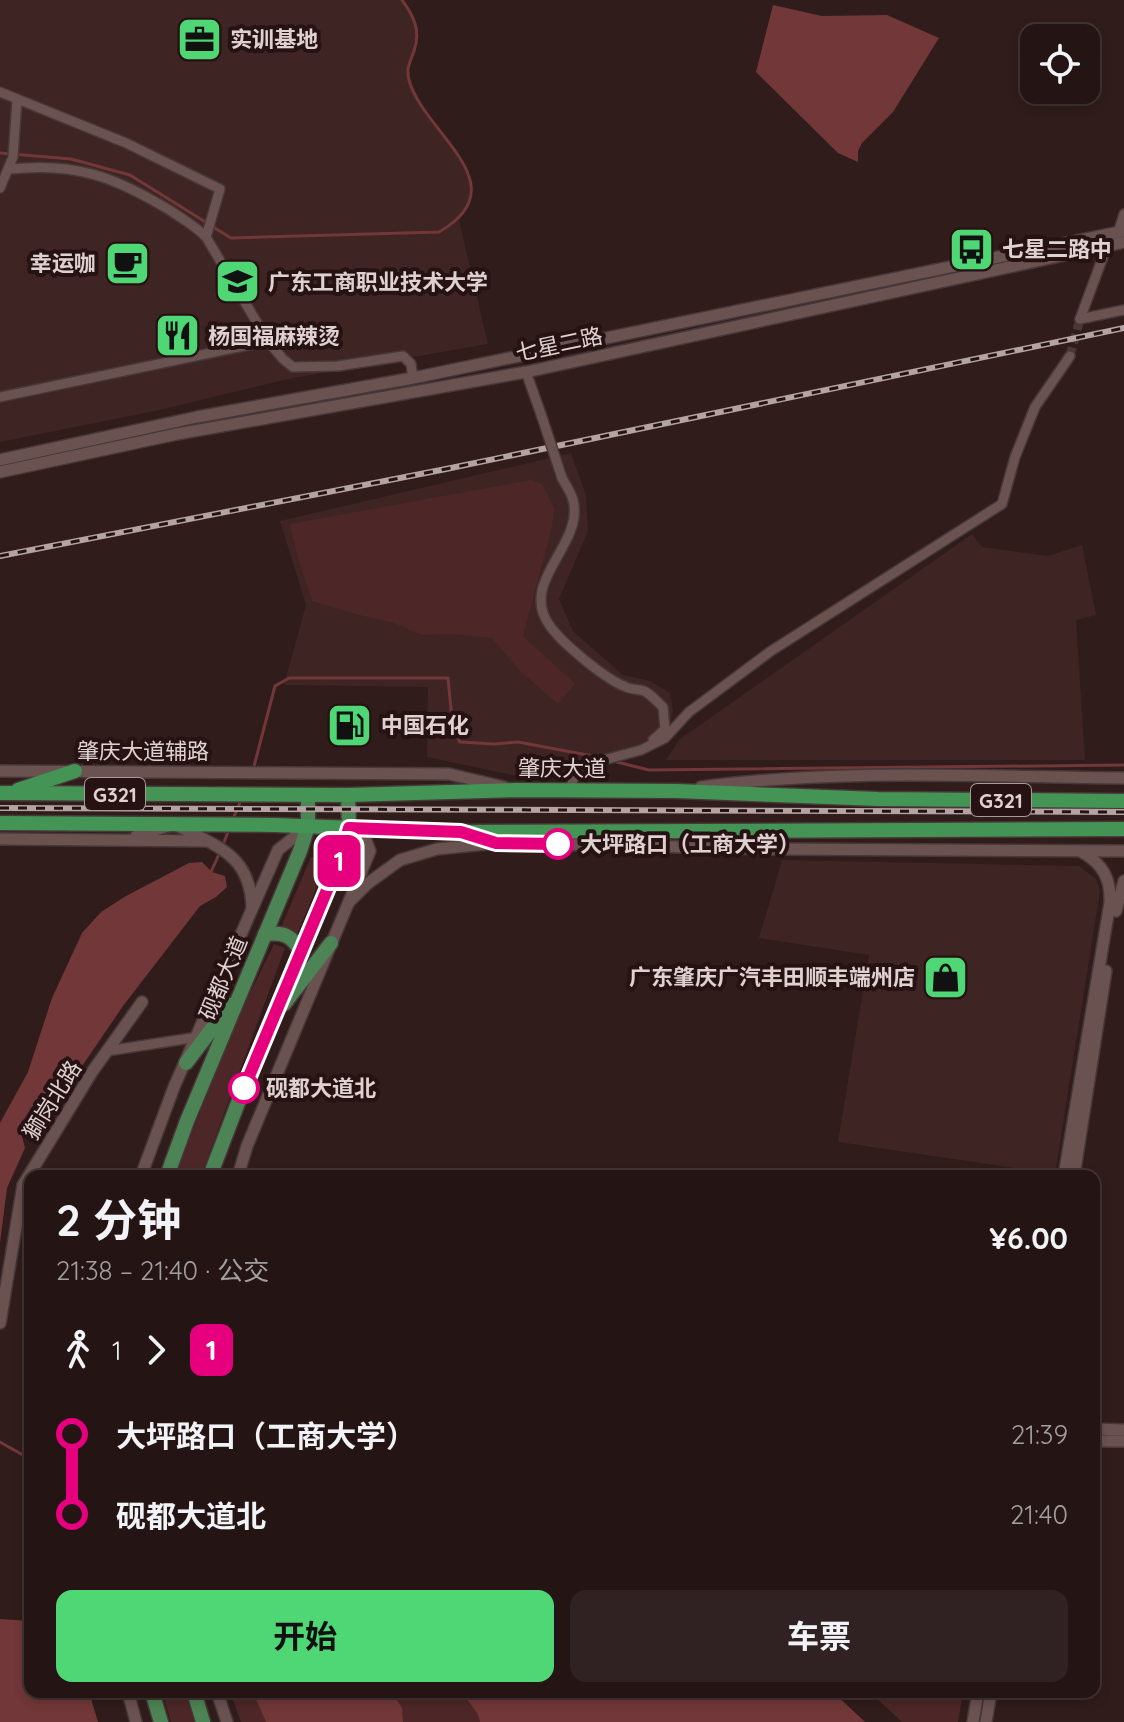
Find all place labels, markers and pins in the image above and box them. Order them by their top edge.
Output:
office icon: 实训基地 [175,15,223,63]
place label: 实训基地 [230,25,318,53]
bus stop icon: 七星二路中 [947,225,995,273]
place label: 七星二路中 [1002,235,1112,263]
cafe icon: 幸运咖 [103,239,151,287]
place label: 幸运咖 [30,249,96,277]
school or university icon: 广东工商职业技术大学 [213,258,261,306]
place label: 广东工商职业技术大学 [268,268,488,296]
restaurant icon: 杨国福麻辣烫 [153,312,201,360]
place label: 杨国福麻辣烫 [208,322,340,350]
fuel station icon: 中国石化 [326,701,374,749]
place label: 中国石化 [381,711,469,739]
marker: 大坪路口（工商大学） [543,829,573,859]
place label: 大坪路口（工商大学） [580,830,800,858]
shop icon: 广东肇庆广汽丰田顺丰端州店 [922,953,970,1001]
place label: 广东肇庆广汽丰田顺丰端州店 [629,963,915,991]
marker: 砚都大道北 [229,1073,259,1103]
place label: 砚都大道北 [266,1074,376,1102]

